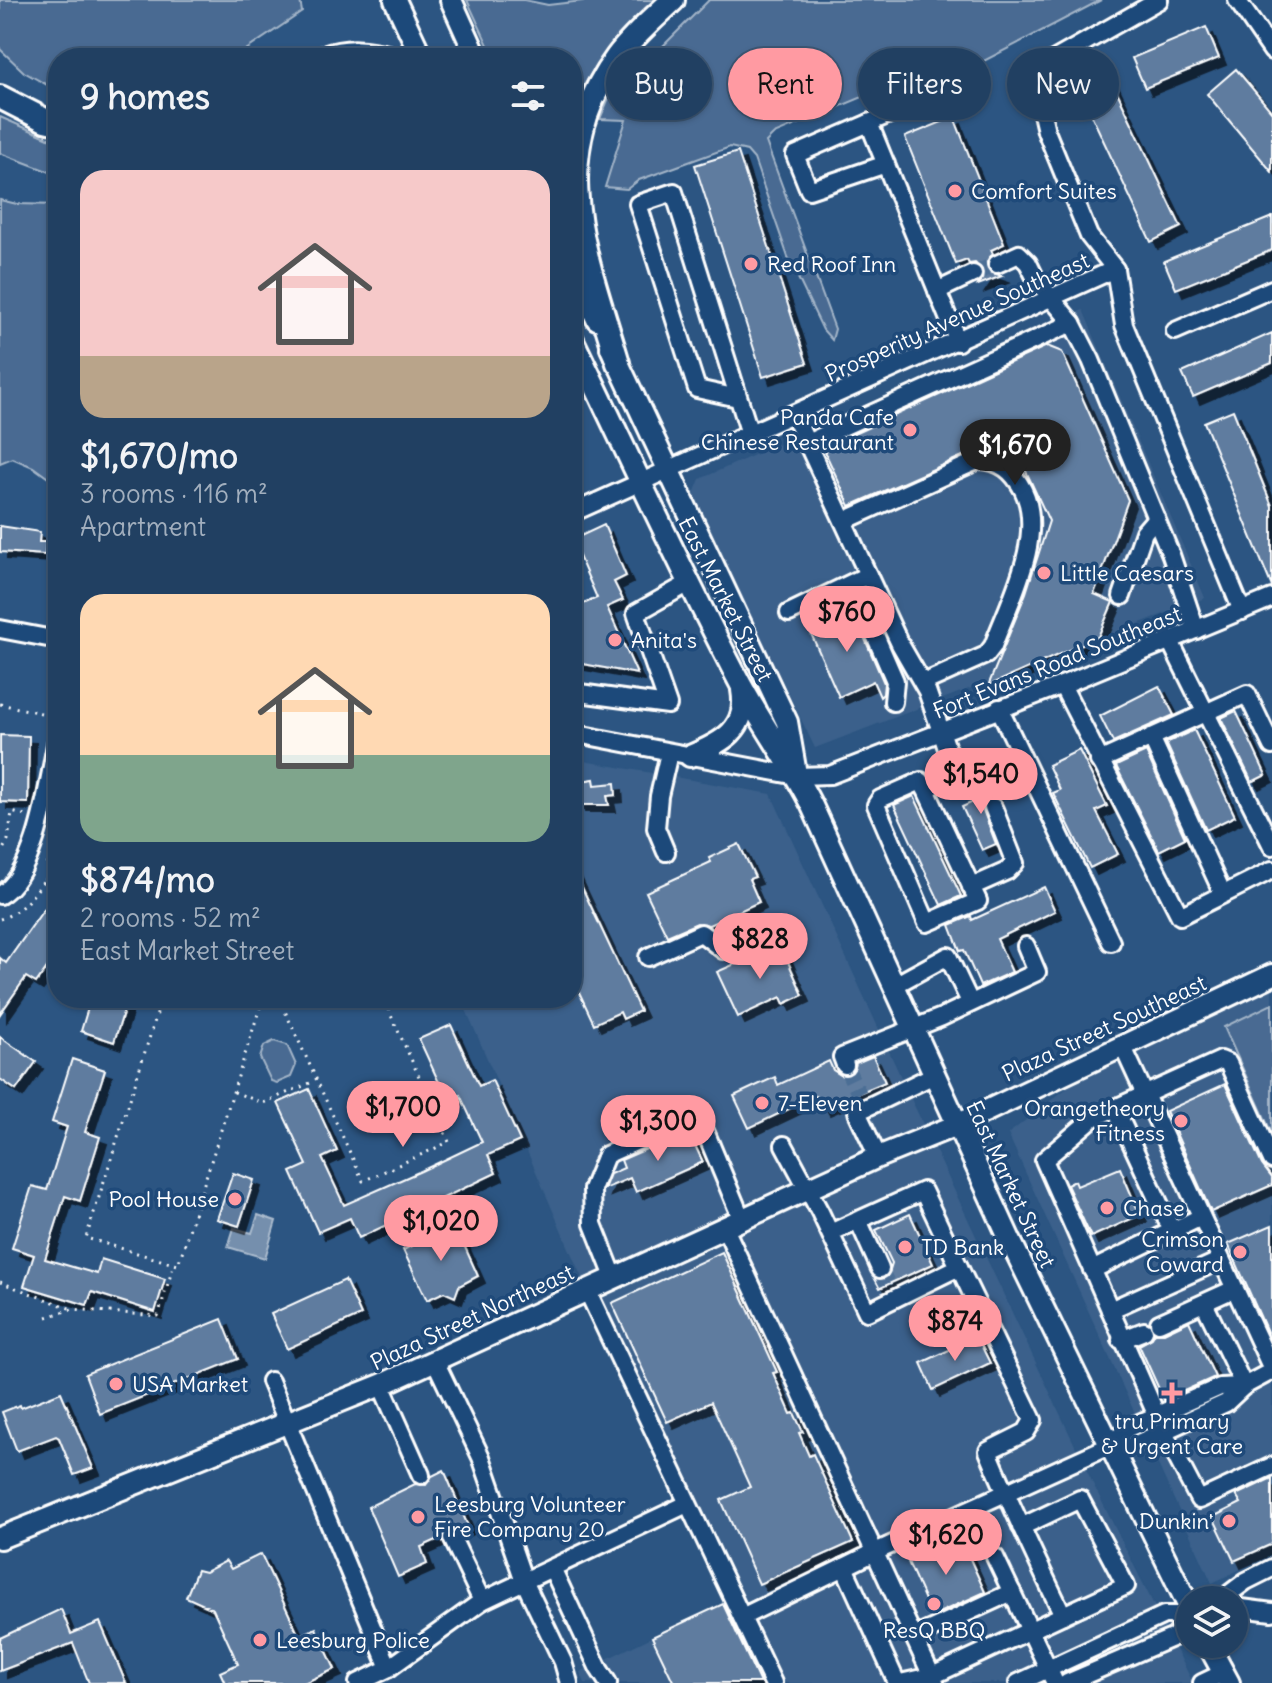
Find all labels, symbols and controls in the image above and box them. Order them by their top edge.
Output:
chip: Buy [606,48,712,120]
chip: Rent [728,48,842,120]
chip: Filters [858,48,991,120]
chip: New [1007,48,1119,120]
icon: filters [506,74,550,118]
text: 9 homes [80,75,210,118]
place label: Comfort Suites [971,177,1117,205]
marker: Comfort Suites [946,182,964,200]
icon: home [243,222,387,366]
street label: Prosperity Avenue Southeast [821,246,1093,388]
place label: Red Roof Inn [767,250,896,278]
marker: Red Roof Inn [742,255,760,273]
place label: Panda Cafe Chinese Restaurant [701,403,894,456]
pin: $1,670 [950,419,1080,487]
marker: Panda Cafe Chinese Restaurant [901,421,919,439]
text: $1,670 [978,428,1052,461]
text: $1,670/mo [80,434,238,477]
text: 3 rooms · 116 m² [80,477,268,510]
text: Apartment [80,510,206,543]
street label: East Market Street [672,512,780,686]
place label: Little Caesars [1060,559,1194,587]
marker: Little Caesars [1035,564,1053,582]
pin: $760 [800,586,894,654]
text: $760 [818,595,876,628]
street label: Fort Evans Road Southeast [929,599,1185,725]
place label: Anita's [631,626,697,654]
marker: Anita's [606,631,624,649]
icon: home [243,646,387,790]
pin: $1,540 [916,748,1046,816]
text: $1,540 [943,757,1019,790]
text: $874/mo [80,858,215,901]
text: 2 rooms · 52 m² [80,901,261,934]
pin: $828 [713,913,807,981]
text: $828 [731,922,789,955]
text: East Market Street [80,934,294,967]
street label: Plaza Street Southeast [997,968,1211,1088]
pin: $1,700 [338,1081,468,1149]
place label: 7-Eleven [778,1089,862,1117]
text: $1,700 [365,1090,441,1123]
marker: 7-Eleven [753,1094,771,1112]
place label: Orangetheory Fitness [1024,1094,1165,1147]
pin: $1,300 [593,1095,723,1163]
street label: East Market Street [960,1096,1062,1272]
text: $1,300 [619,1104,697,1137]
marker: Orangetheory Fitness [1172,1112,1190,1130]
place label: Pool House [108,1185,219,1213]
marker: Pool House [226,1190,244,1208]
place label: Chase [1123,1194,1185,1222]
pin: $1,020 [376,1195,506,1263]
marker: Chase [1098,1199,1116,1217]
text: $1,020 [402,1204,480,1237]
place label: Crimson Coward [1141,1225,1224,1278]
place label: TD Bank [921,1233,1004,1261]
marker: TD Bank [896,1238,914,1256]
marker: Crimson Coward [1231,1243,1249,1261]
street label: Plaza Street Northeast [366,1258,578,1376]
pin: $874 [908,1295,1002,1363]
text: $874 [927,1304,983,1337]
place label: USA Market [132,1370,248,1398]
marker: USA Market [107,1375,125,1393]
marker: tru Primary & Urgent Care [1161,1382,1183,1404]
place label: tru Primary & Urgent Care [1101,1407,1243,1460]
place label: Leesburg Volunteer Fire Company 20 [434,1490,626,1543]
place label: Dunkin' [1139,1507,1213,1535]
marker: Leesburg Volunteer Fire Company 20 [409,1508,427,1526]
pin: $1,620 [881,1509,1011,1577]
marker: Dunkin' [1220,1512,1238,1530]
text: $1,620 [908,1518,984,1551]
map controls [1176,1586,1248,1658]
button: layers [1176,1586,1248,1658]
marker: ResQ BBQ [925,1595,943,1613]
place label: ResQ BBQ [883,1616,985,1644]
place label: Leesburg Police [276,1626,430,1654]
marker: Leesburg Police [251,1631,269,1649]

